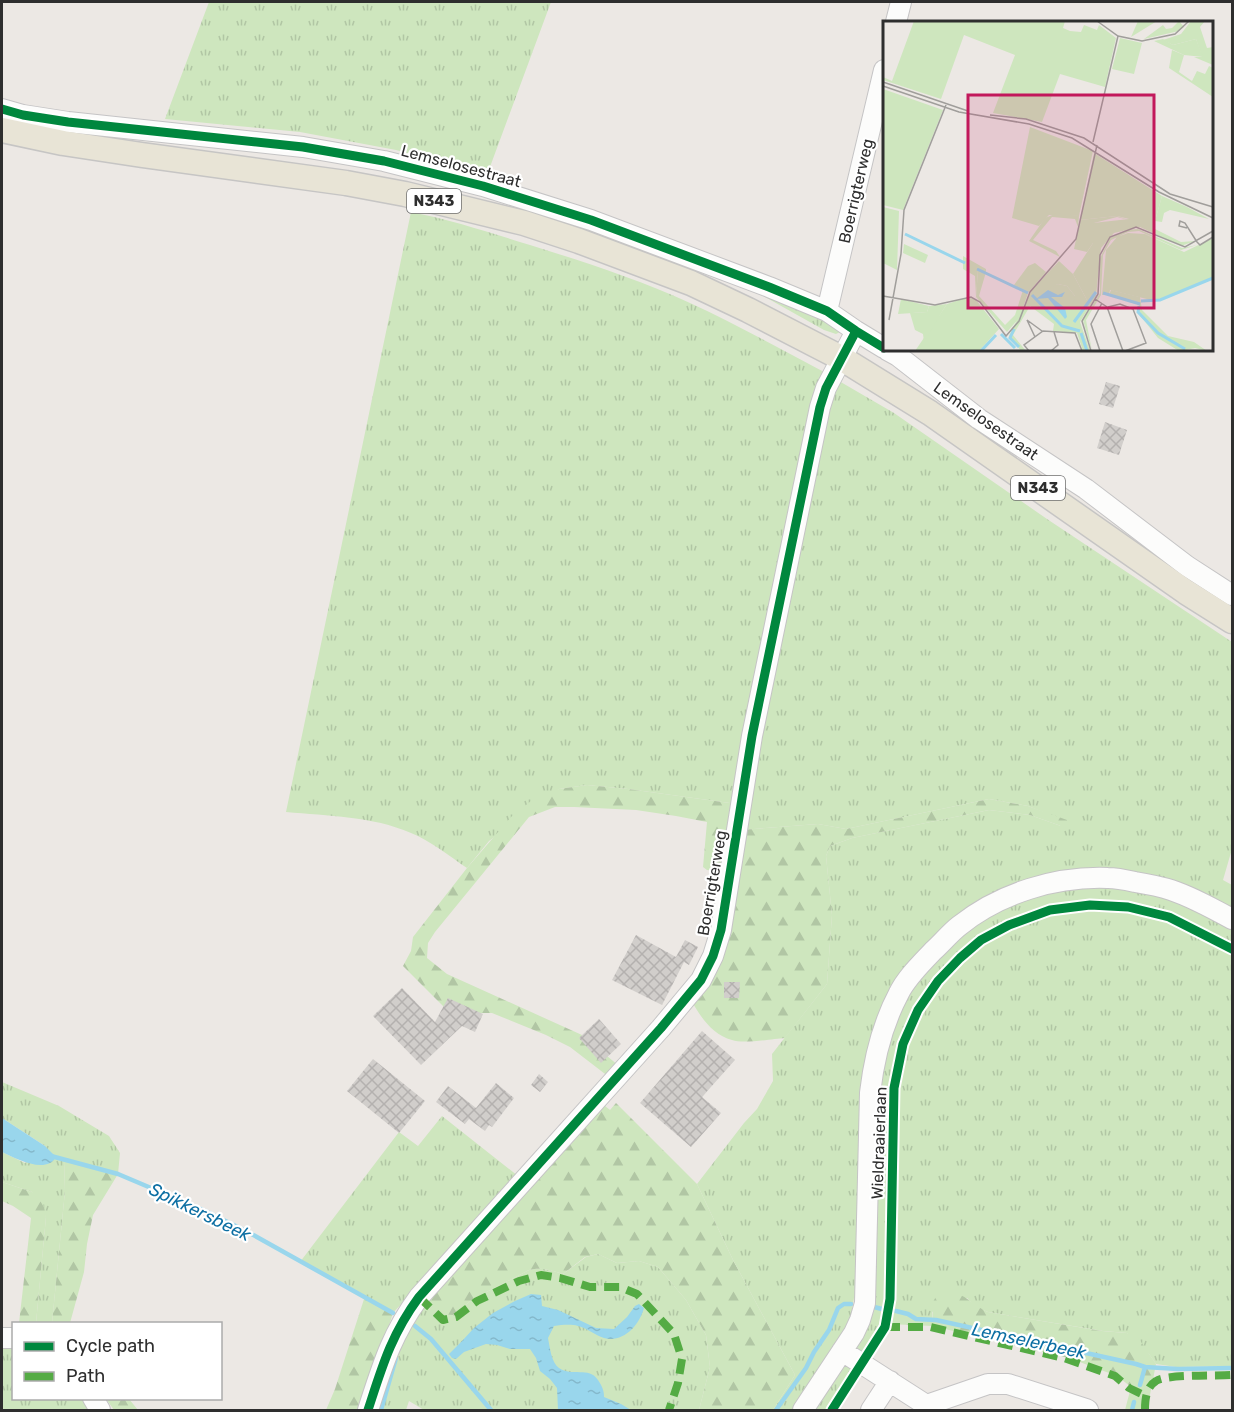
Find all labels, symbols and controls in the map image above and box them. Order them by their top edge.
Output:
inset map [883,21,1213,351]
street label: Boerrigterweg [835,137,877,245]
street label: Lemselosestraat [399,141,523,191]
road number: N343 [407,189,461,213]
street label: Lemselosestraat [930,378,1042,464]
road number: N343 [1011,476,1065,500]
street label: Boerrigterweg [693,829,731,937]
street label: Wieldraaierlaan [868,1086,890,1200]
water label: Spikkersbeek [145,1178,255,1246]
water label: Lemselerbeek [970,1318,1089,1364]
legend [12,1322,222,1400]
text: Cycle path [66,1335,155,1357]
text: Path [66,1365,105,1387]

